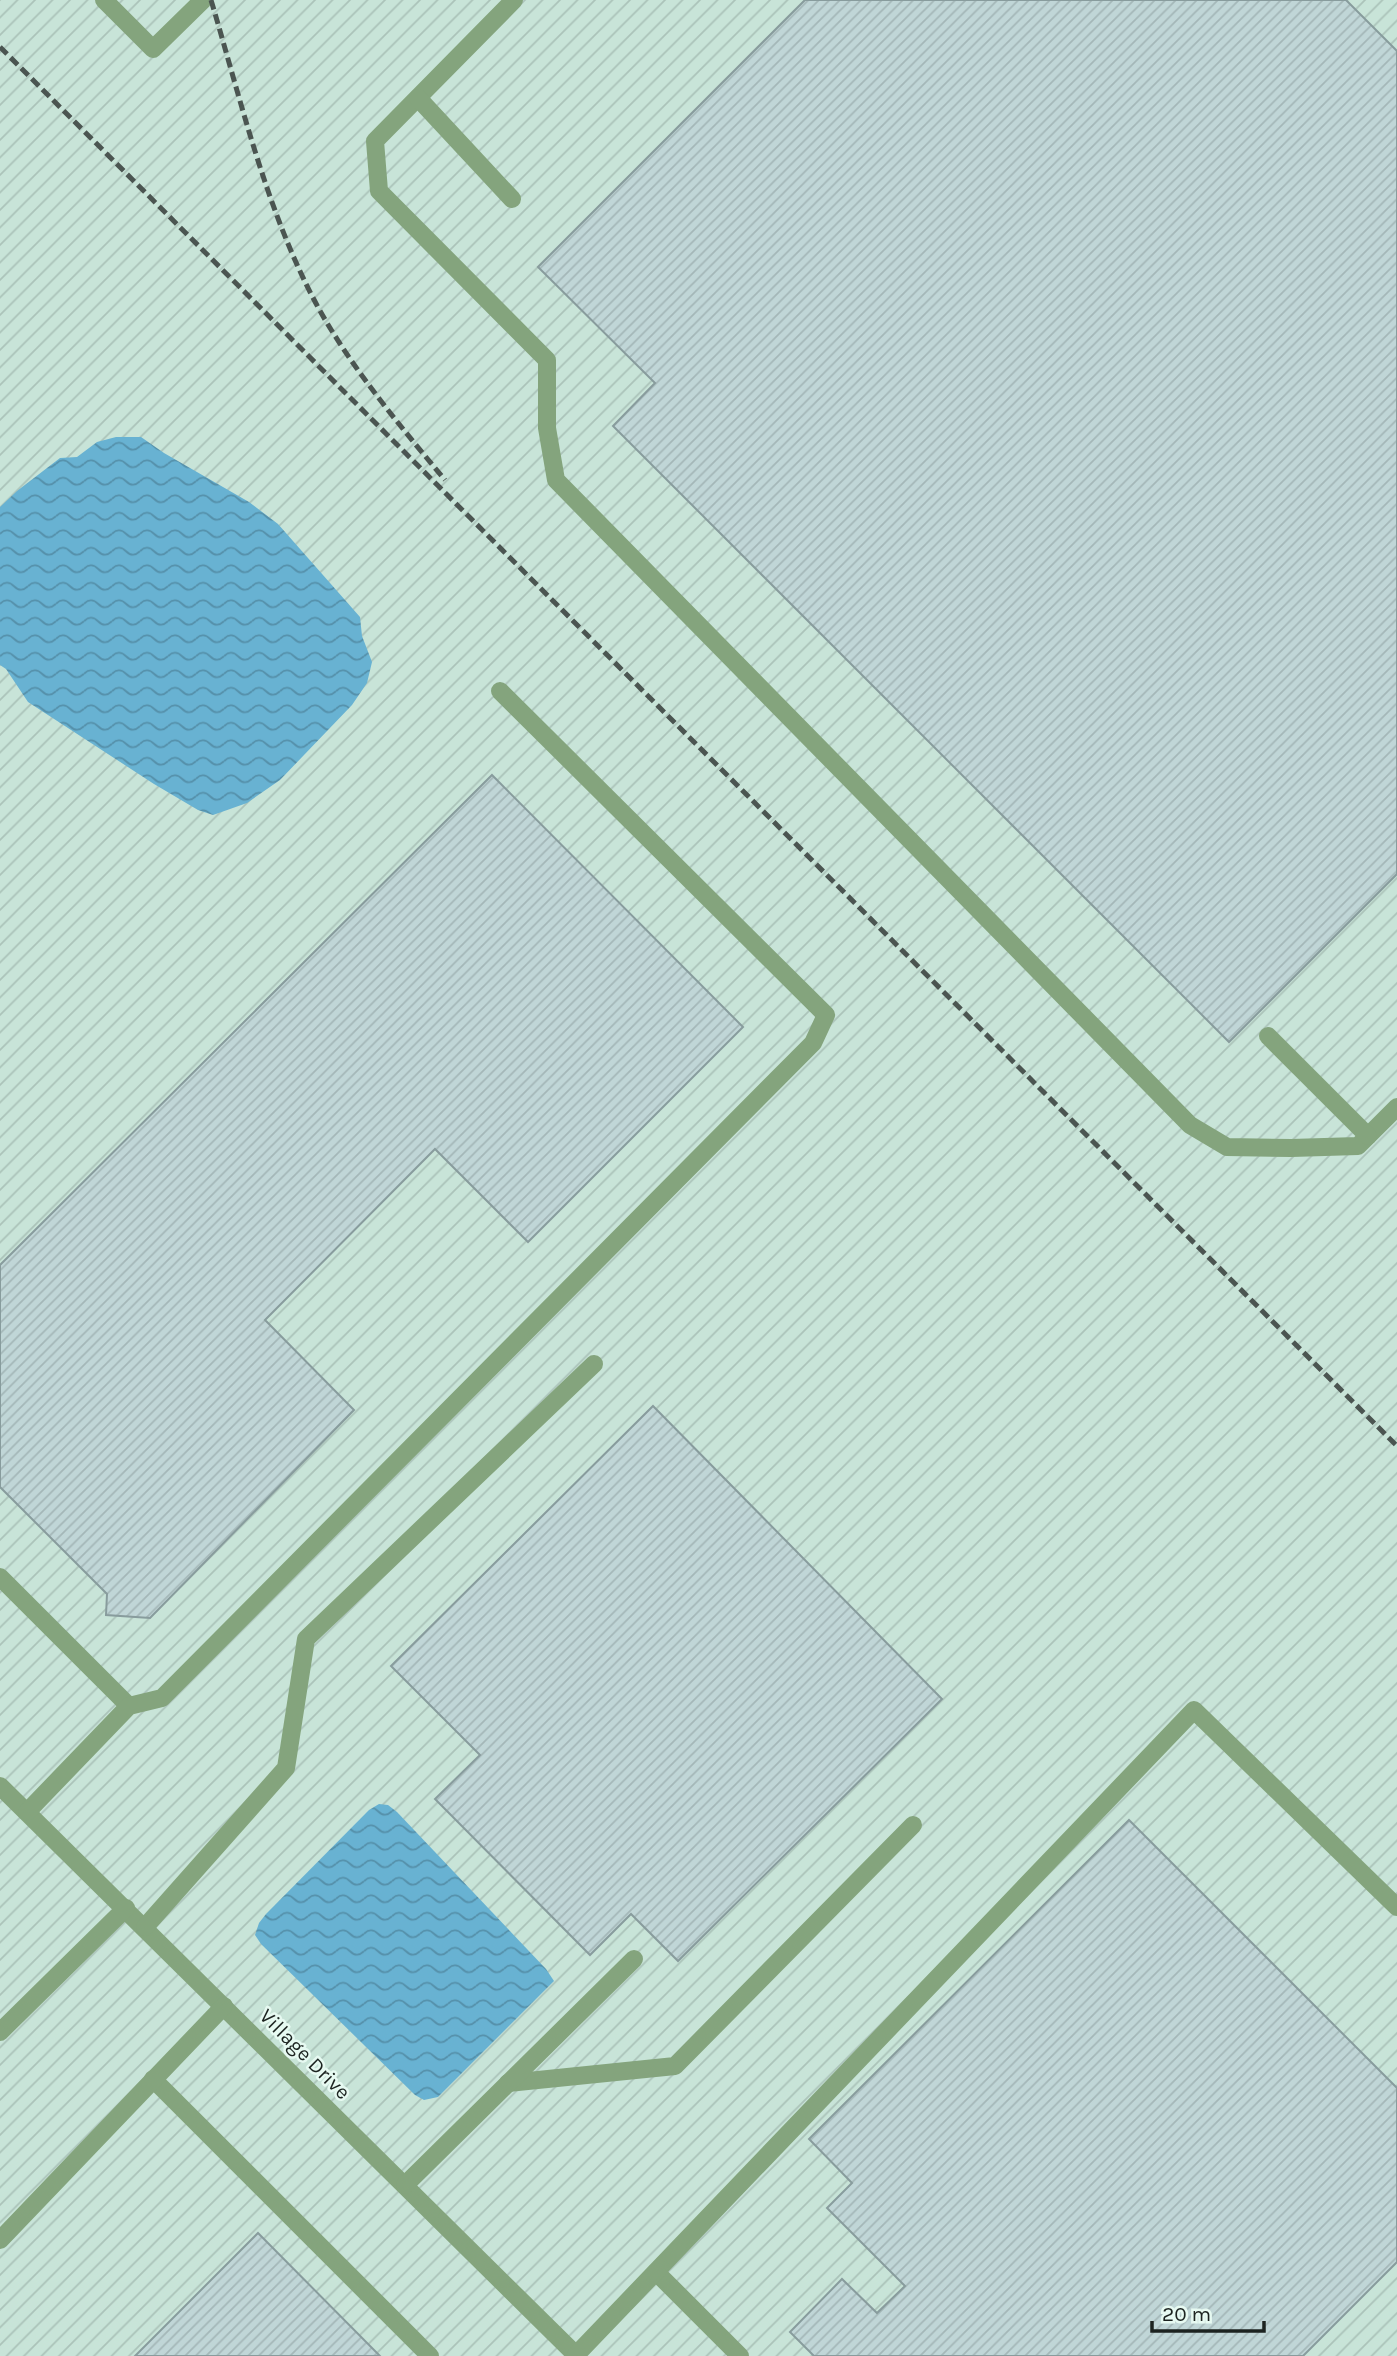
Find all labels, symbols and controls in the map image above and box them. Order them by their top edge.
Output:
street label: Village Drive [255,2004,355,2104]
scale bar [1152,2290,1264,2334]
text: 20 m [1162,2302,1211,2326]

